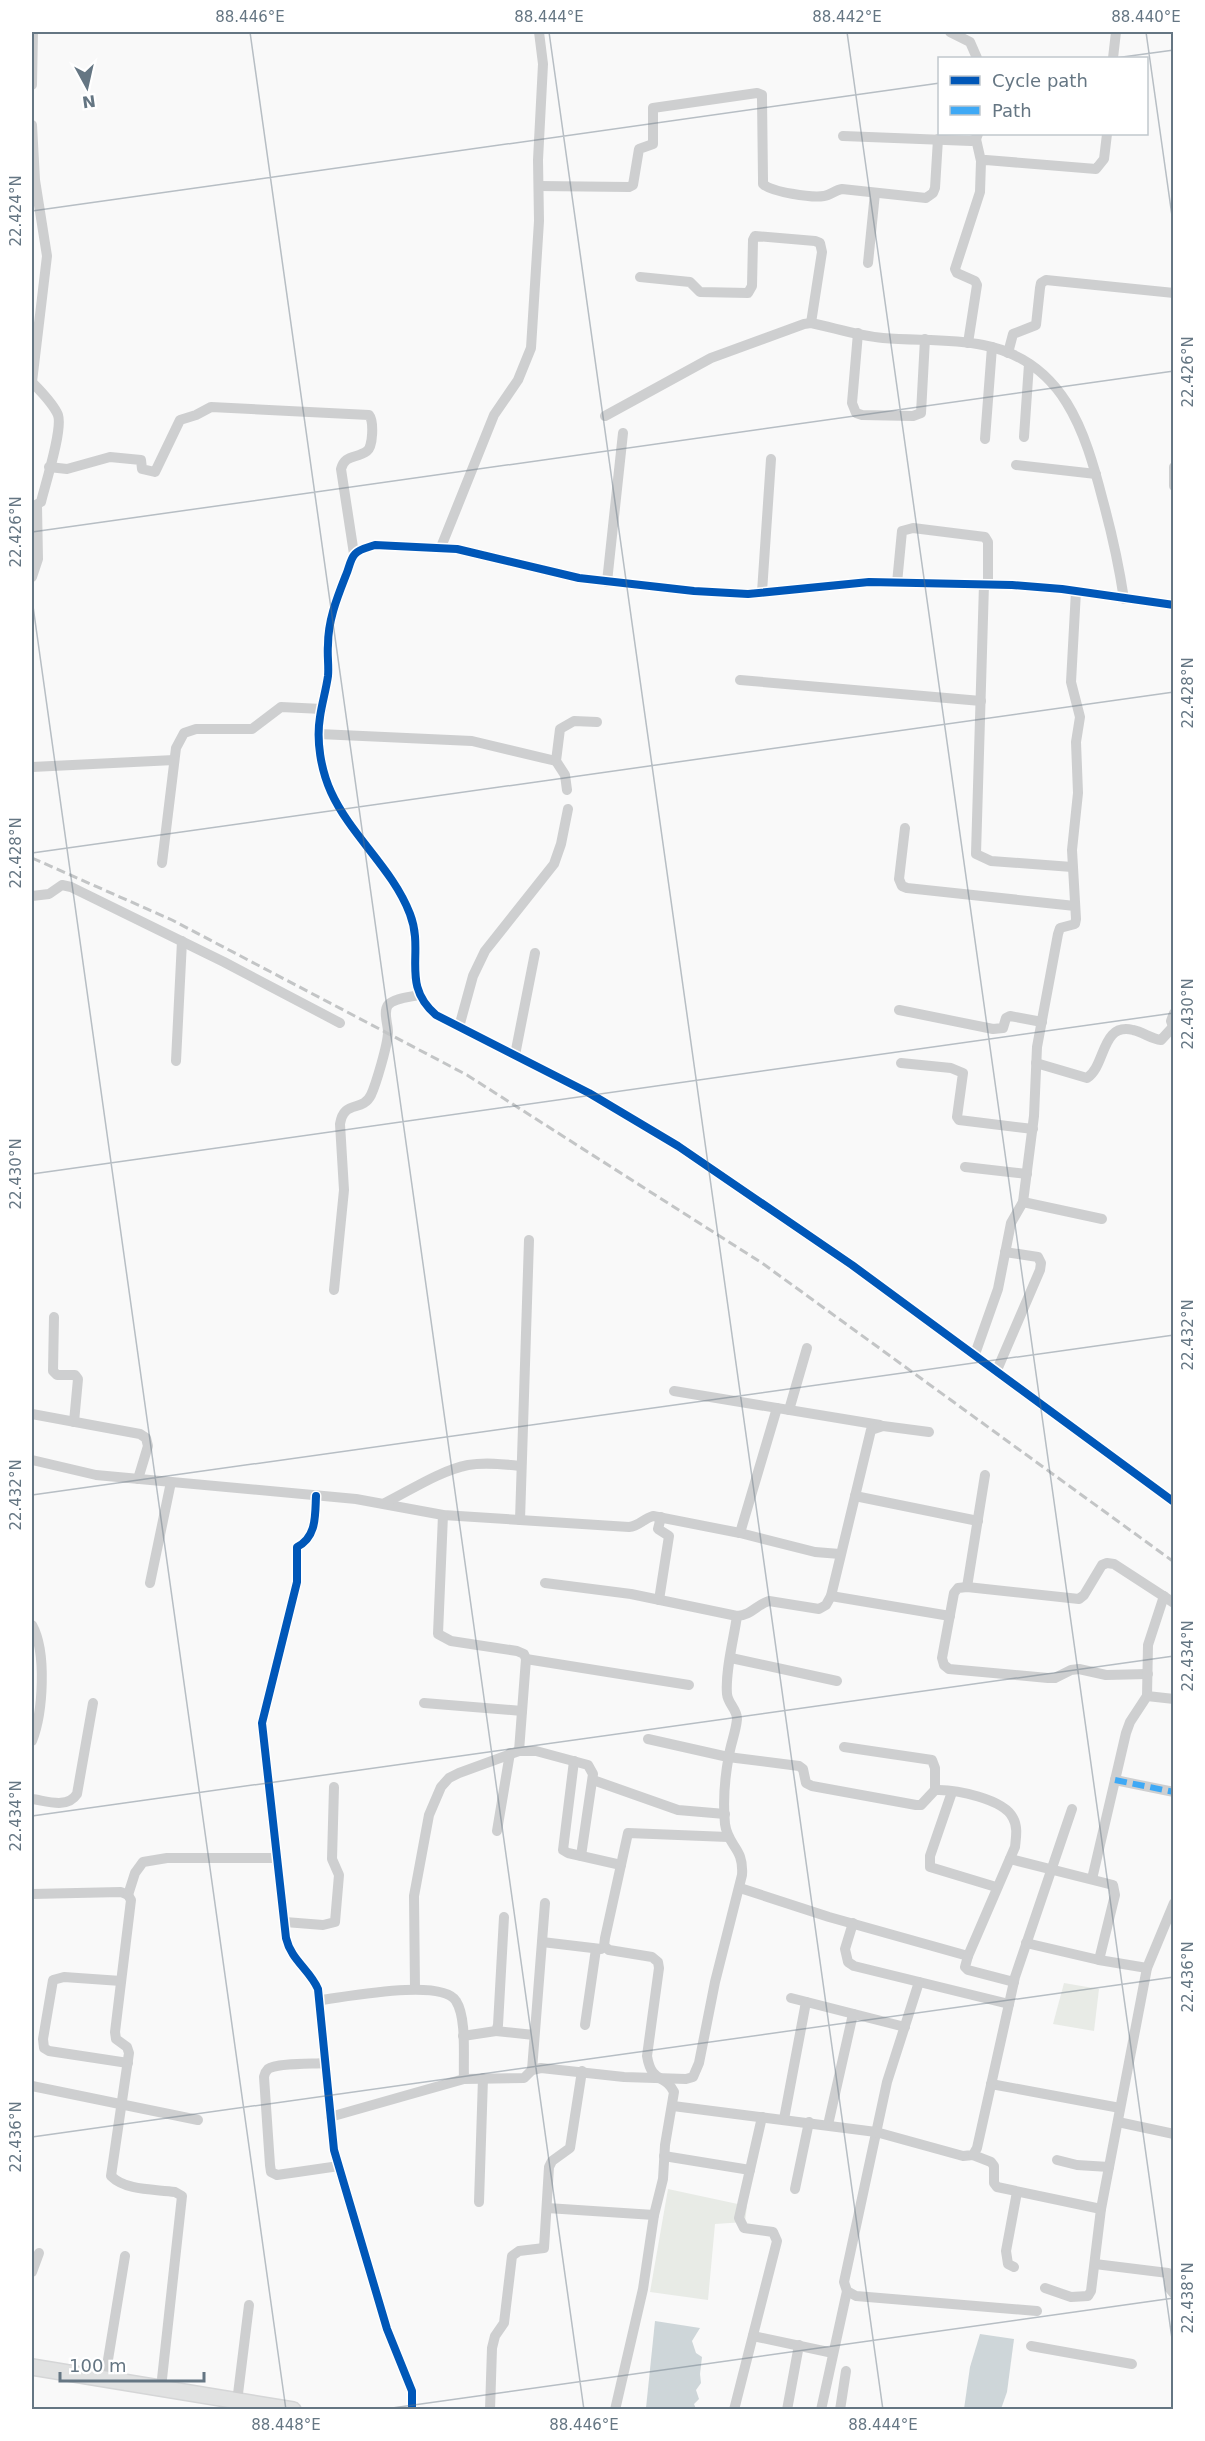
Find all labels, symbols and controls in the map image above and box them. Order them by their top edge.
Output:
text: 88.446°E [215,8,285,26]
text: 88.444°E [514,8,584,26]
text: 88.442°E [812,8,882,26]
text: 88.440°E [1111,8,1181,26]
north arrow [57,57,117,117]
legend [938,57,1148,135]
text: Cycle path [992,70,1088,91]
text: N [81,91,97,112]
text: Path [992,100,1032,121]
text: 22.424°N [7,175,25,247]
text: 22.426°N [1179,336,1197,408]
text: 22.426°N [7,496,25,568]
text: 22.428°N [1179,657,1197,729]
text: 22.428°N [7,817,25,889]
text: 22.430°N [1179,978,1197,1050]
text: 22.430°N [7,1138,25,1210]
text: 22.432°N [1179,1299,1197,1371]
text: 22.432°N [7,1459,25,1531]
text: 22.434°N [1179,1620,1197,1692]
text: 22.434°N [7,1780,25,1852]
text: 22.436°N [1179,1941,1197,2013]
text: 22.436°N [7,2101,25,2173]
text: 22.438°N [1179,2262,1197,2334]
scale bar [60,2345,204,2383]
text: 100 m [69,2355,127,2376]
text: 88.448°E [251,2416,321,2434]
text: 88.446°E [549,2416,619,2434]
text: 88.444°E [848,2416,918,2434]

